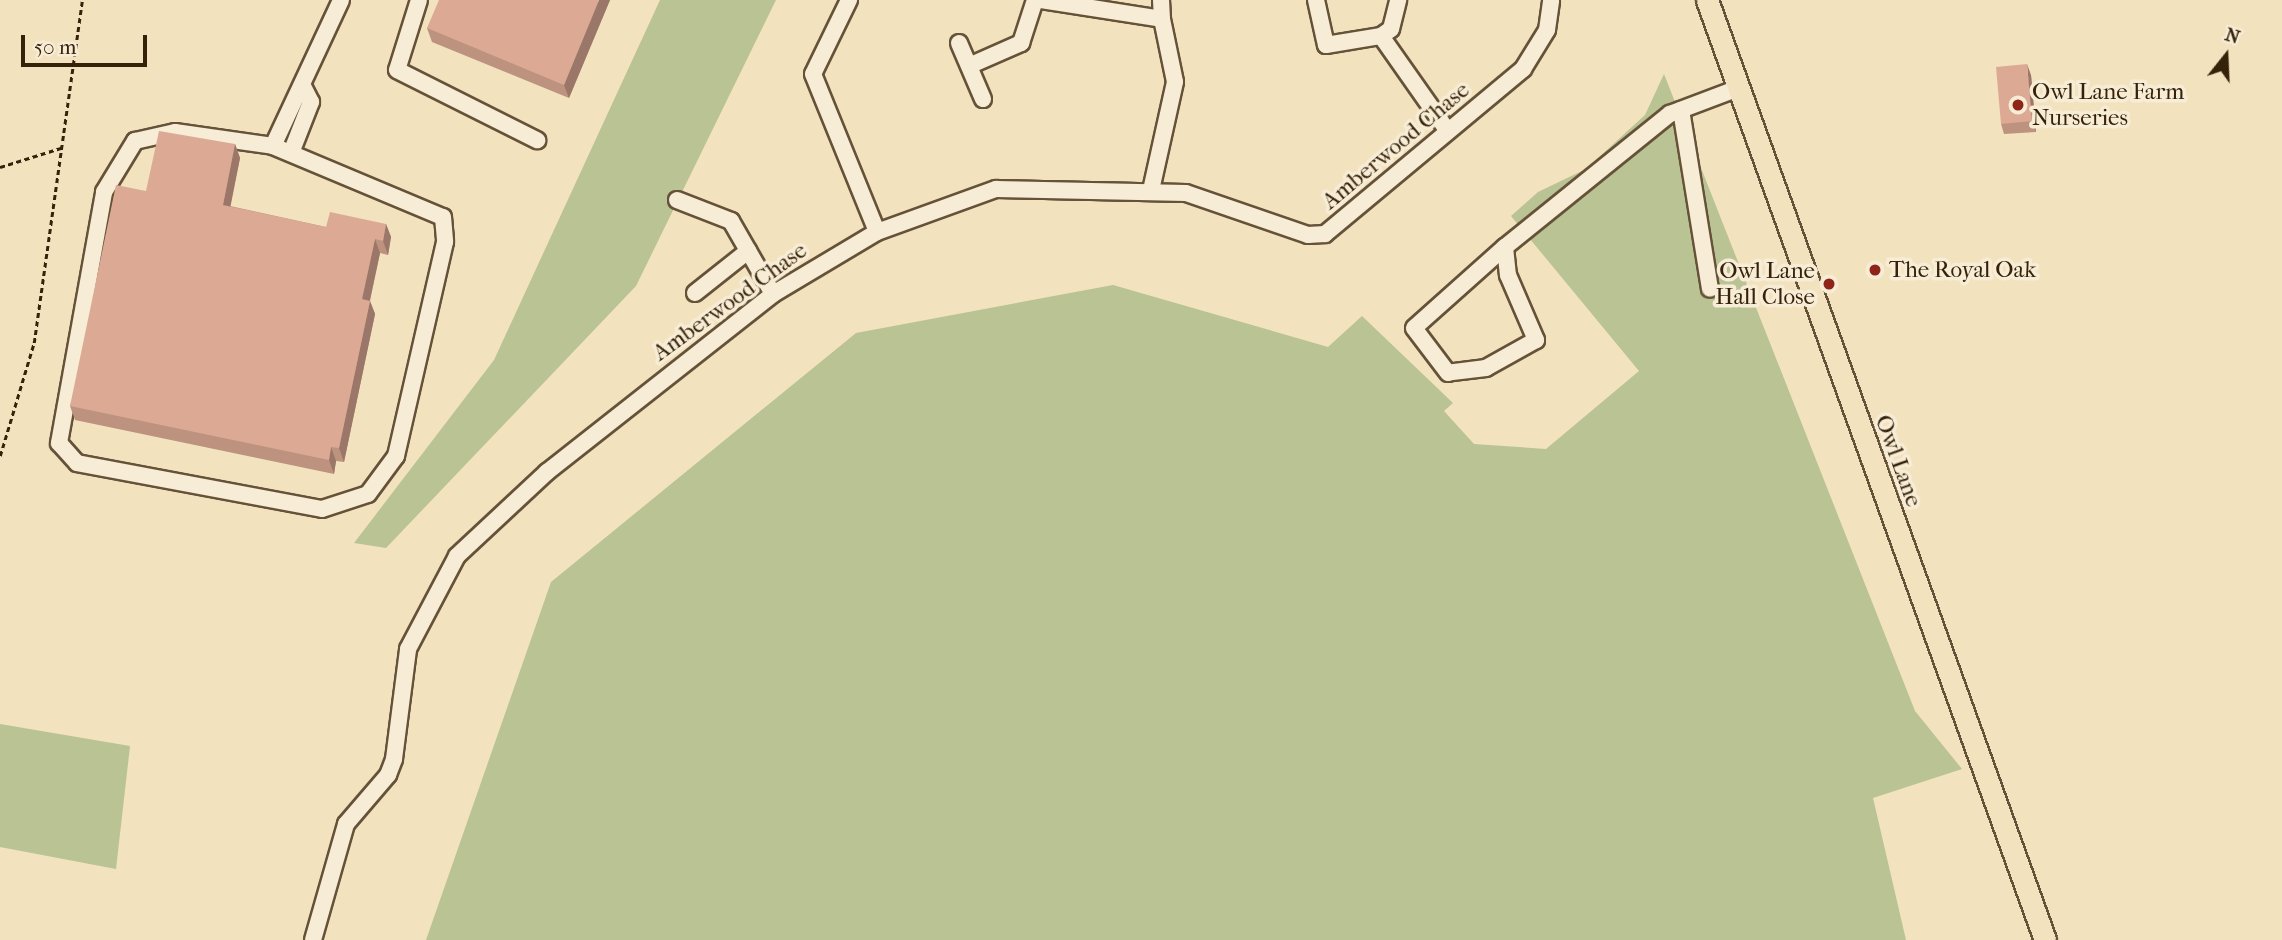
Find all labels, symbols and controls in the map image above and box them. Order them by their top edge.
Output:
scale bar [24,21,150,65]
north arrow [2191,21,2261,91]
text: N [2222,23,2243,49]
text: 50 m [34,35,77,59]
street label: Amberwood Chase [1317,76,1475,216]
place label: Owl Lane Farm Nurseries [2032,78,2184,132]
marker: Owl Lane Farm Nurseries [2010,97,2026,113]
street label: Amberwood Chase [648,237,812,367]
place label: The Royal Oak [1889,256,2036,284]
place label: Owl Lane Hall Close [1715,257,1815,311]
marker: The Royal Oak [1867,262,1883,278]
marker: Owl Lane Hall Close [1821,276,1837,292]
street label: Owl Lane [1869,411,1927,511]

